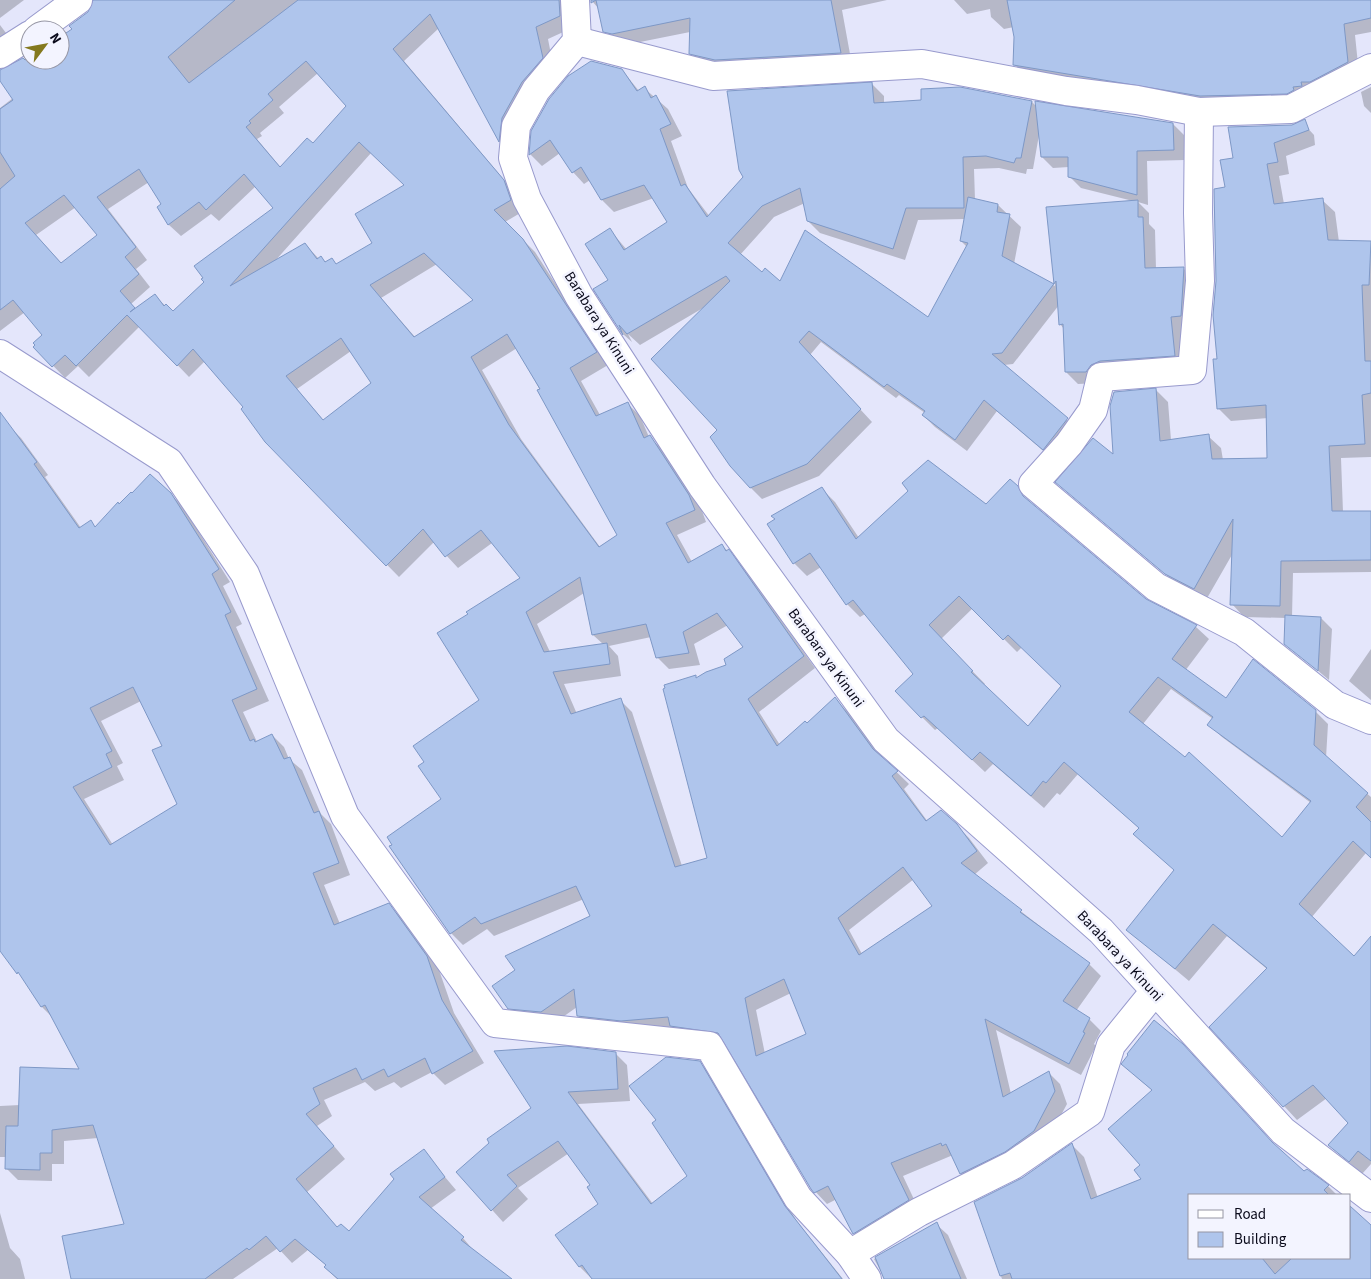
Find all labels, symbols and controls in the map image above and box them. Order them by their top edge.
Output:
north arrow [20,20,70,70]
text: N [44,29,66,48]
street label: Barabara ya Kinuni [559,268,639,378]
street label: Barabara ya Kinuni [783,604,869,712]
street label: Barabara ya Kinuni [1072,906,1168,1006]
legend [1188,1194,1351,1259]
text: Road [1234,1204,1266,1225]
text: Building [1234,1229,1287,1250]

